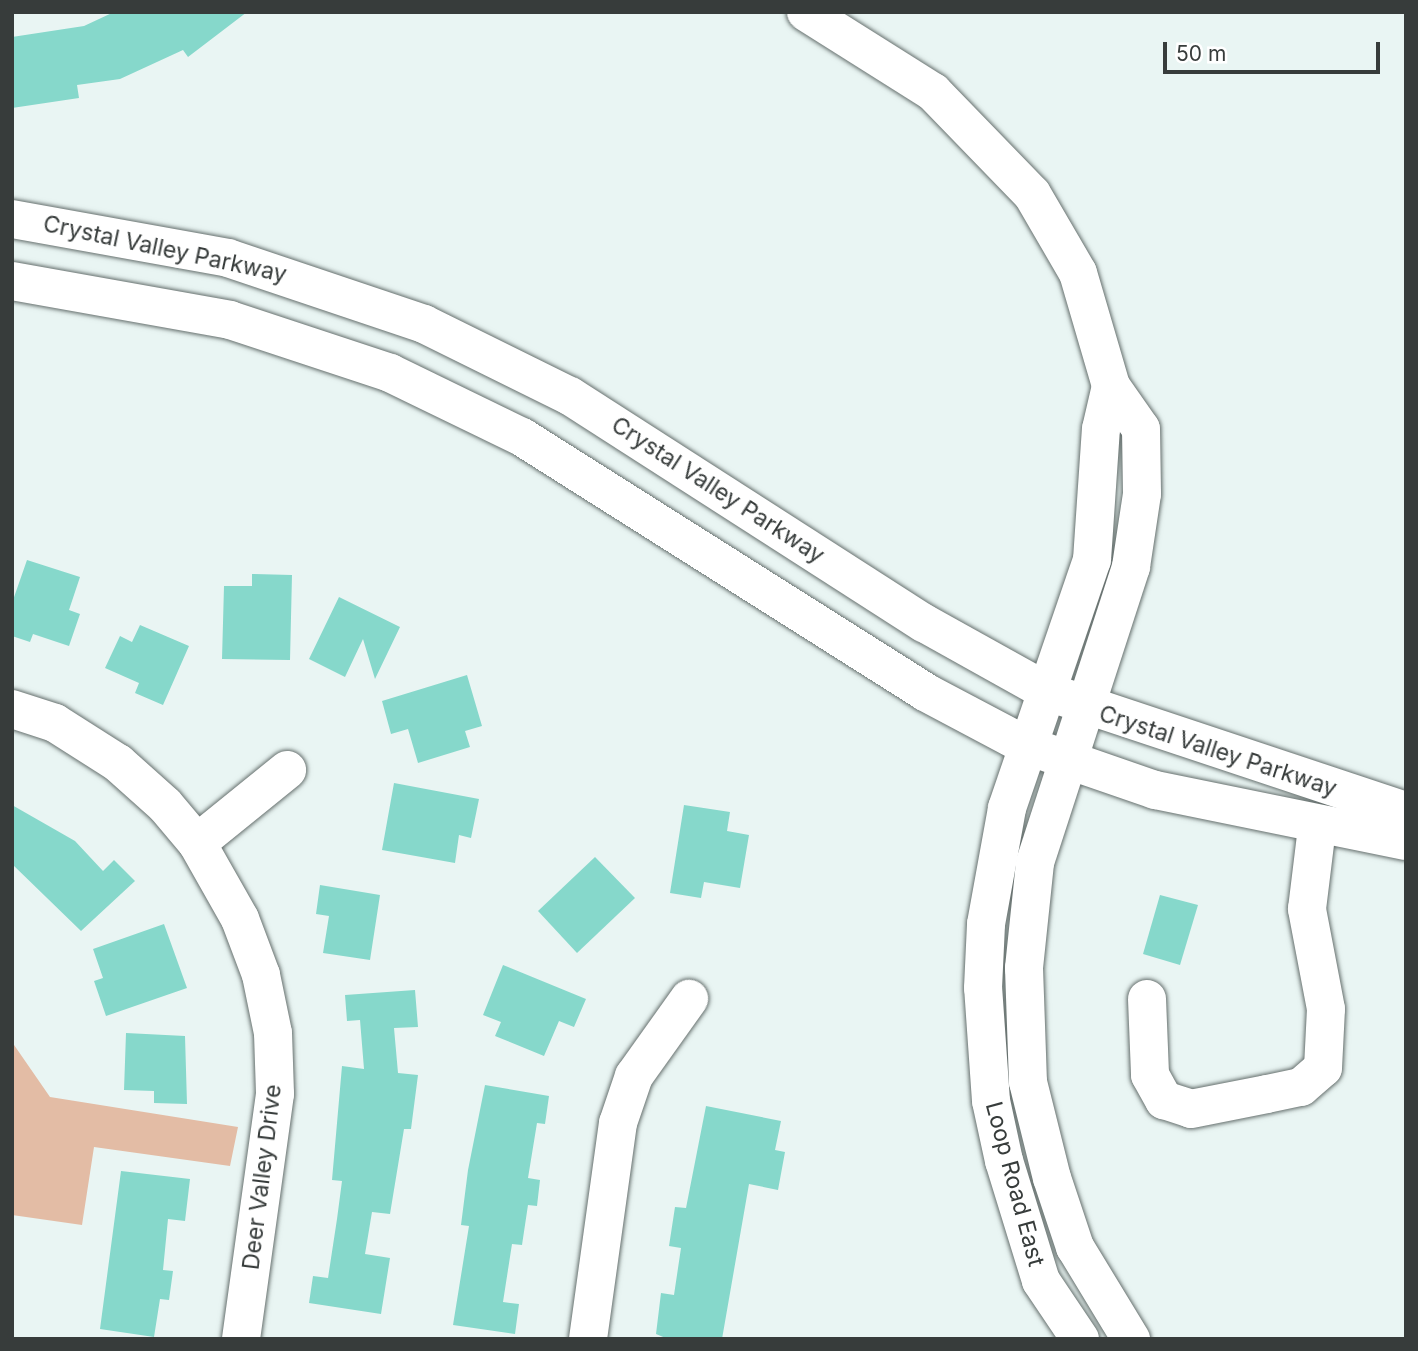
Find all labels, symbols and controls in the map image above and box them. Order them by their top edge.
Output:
scale bar [1166,28,1383,72]
text: 50 m [1176,41,1226,66]
street label: Crystal Valley Parkway [41,210,289,288]
street label: Crystal Valley Parkway [606,411,830,569]
street label: Crystal Valley Parkway [1096,700,1340,802]
street label: Deer Valley Drive [237,1083,287,1271]
street label: Loop Road East [980,1099,1050,1269]

